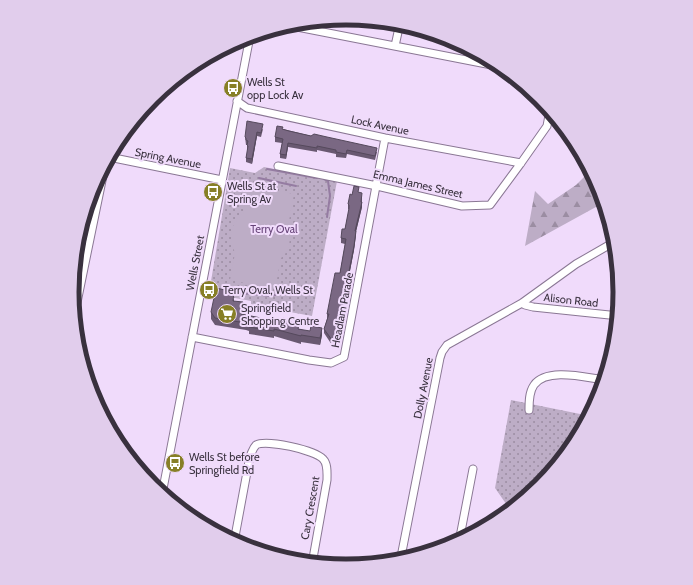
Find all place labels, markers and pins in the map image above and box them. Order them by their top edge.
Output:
place label: Wells St opp Lock Av [247,75,304,102]
bus stop icon: Wells St opp Lock Av [222,77,244,99]
place label: Wells St at Spring Av [227,179,276,206]
bus stop icon: Wells St at Spring Av [202,181,224,203]
bus stop icon: Terry Oval, Wells St [198,279,220,301]
place label: Terry Oval, Wells St [223,283,313,297]
place label: Springfield Shopping Centre [241,301,319,328]
supermarket icon: Springfield Shopping Centre [216,303,238,325]
place label: Wells St before Springfield Rd [189,450,260,477]
bus stop icon: Wells St before Springfield Rd [164,452,186,474]

